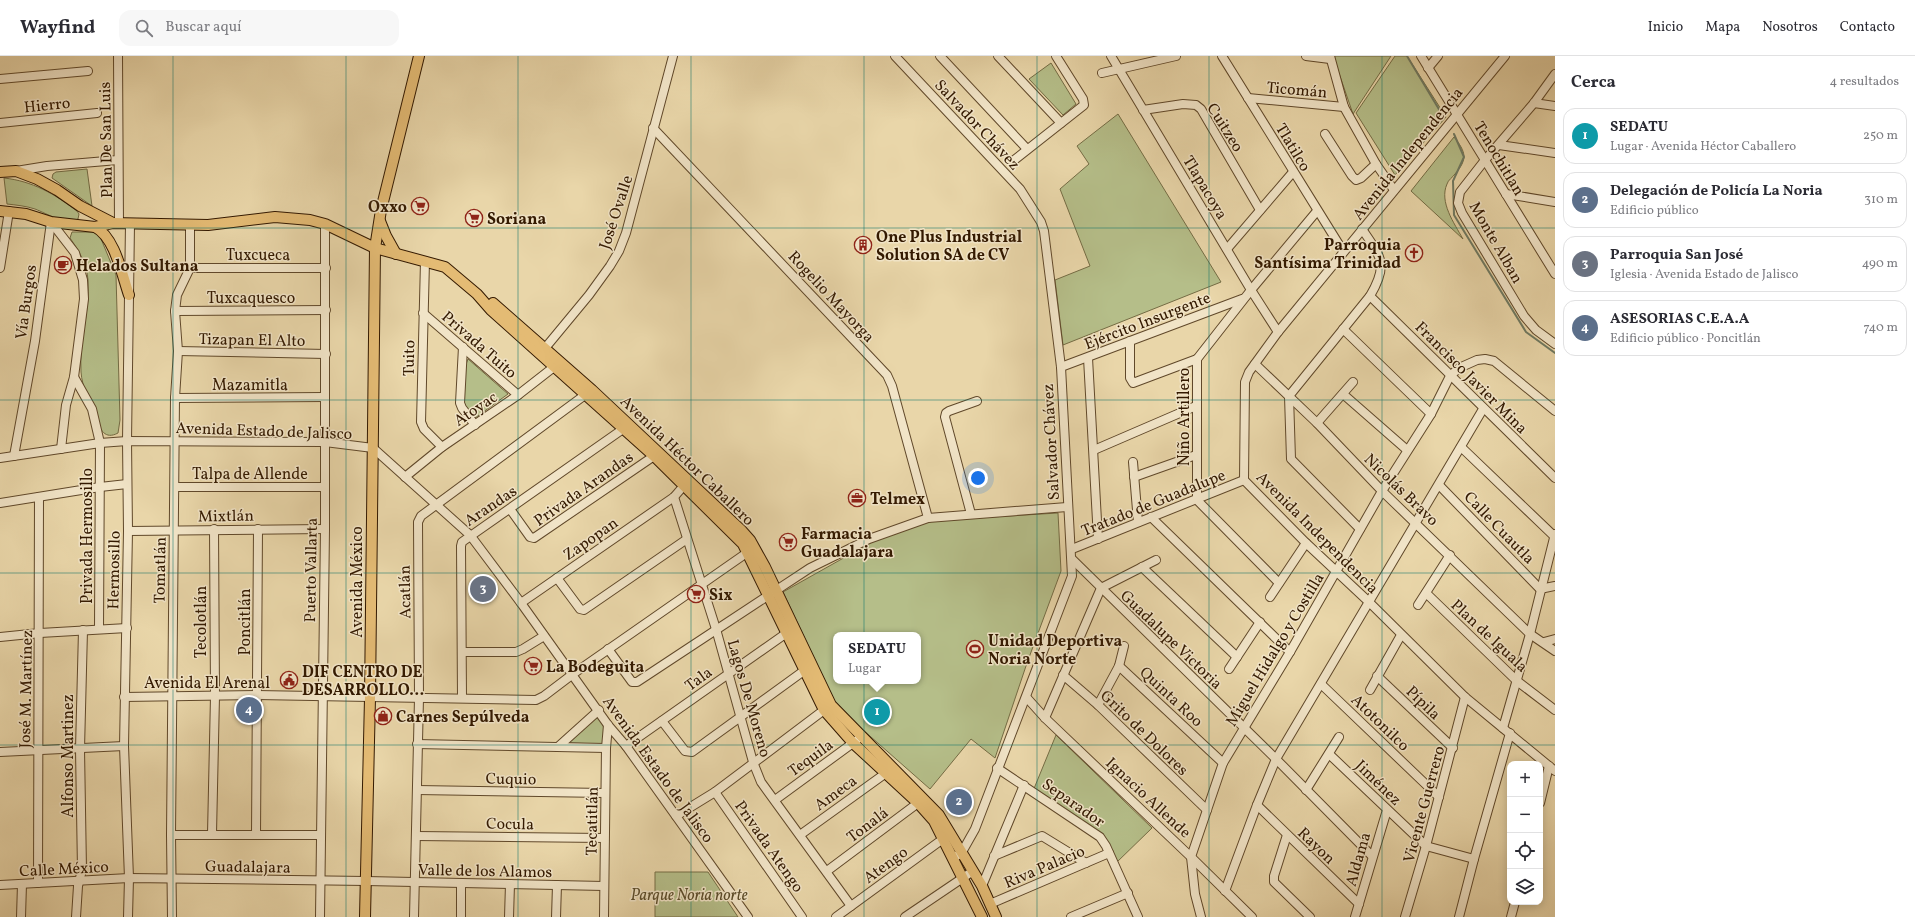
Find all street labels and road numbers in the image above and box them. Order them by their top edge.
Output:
street label: Salvador Chávez [929,75,1024,176]
street label: Ticomán [1266,77,1328,105]
street label: Plan De San Luis [95,81,119,198]
street label: Avenida Independencia [1348,83,1469,225]
street label: Hierro [23,93,71,119]
street label: Cuitzeo [1201,99,1248,157]
street label: Tenochitlan [1468,118,1529,200]
street label: Tlatilco [1269,120,1315,176]
street label: Tlapacoya [1177,152,1232,224]
street label: José Ovalle [595,173,639,252]
street label: Monte Alban [1463,198,1528,288]
street label: Tuxcueca [226,245,290,267]
street label: Rogelio Mayorga [782,247,879,348]
street label: Vía Burgos [11,263,43,341]
street label: Tuxcaquesco [207,288,295,310]
street label: Ejército Insurgente [1081,288,1214,356]
street label: Privada Tuito [436,307,521,384]
street label: Francisco Javier Mina [1409,317,1532,440]
street label: Tizapan El Alto [198,329,306,353]
street label: Tuito [399,340,421,376]
street label: Niño Artillero [1174,368,1196,466]
street label: Mazamitla [212,375,288,397]
street label: Salvador Chávez [1038,383,1066,501]
street label: Atoyac [450,387,502,432]
street label: Avenida Héctor Caballero [615,391,759,531]
street label: Avenida Estado de Jalisco [175,418,353,446]
street label: Privada Arandas [530,447,638,532]
street label: Nicolás Bravo [1358,449,1443,532]
street label: Talpa de Allende [192,464,308,486]
street label: Tratado de Guadalupe [1078,465,1229,543]
street label: Avenida Independencia [1250,467,1383,600]
street label: Privada Hermosillo [77,468,99,604]
street label: Arandas [460,481,522,532]
street label: Calle Cuautla [1458,487,1539,570]
street label: Mixtlán [198,506,254,528]
street label: Zapopan [559,513,623,567]
street label: Puerto Vallarta [300,518,324,623]
street label: Avenida México [347,526,369,638]
street label: Hermosillo [103,530,127,610]
street label: Tomatlán [149,537,173,604]
street label: Acatlán [395,565,417,619]
street label: Miguel Hidalgo y Costilla [1221,569,1330,731]
street label: Tecolotlán [191,586,213,658]
street label: Guadalupe Victoria [1115,586,1227,695]
street label: Poncitlán [235,589,257,655]
street label: Plan de Iguala [1445,595,1532,678]
street label: José M. Martínez [15,630,39,748]
street label: Lagos De Moreno [721,637,775,760]
street label: Tala [681,662,717,697]
street label: Quinta Roo [1134,662,1207,733]
street label: Avenida El Arenal [144,673,270,695]
street label: Pípila [1400,681,1445,726]
street label: Grito de Dolores [1095,686,1193,781]
street label: Atotonilco [1345,690,1414,757]
street label: Avenida Estado de Jalisco [597,692,718,848]
street label: Alfonso Martinez [58,694,80,818]
street label: Tequila [784,735,838,783]
street label: Vicente Guerrero [1399,744,1451,865]
street label: Ignacio Allende [1100,753,1195,844]
street label: Jiménez [1349,756,1406,811]
street label: Cuquio [485,769,536,791]
street label: Ameca [810,771,862,817]
street label: Separador [1037,774,1109,834]
street label: Tecatitlán [581,786,605,856]
street label: Privada Atengo [728,797,808,898]
street label: Tonalá [843,803,894,849]
street label: Cocula [486,814,534,836]
street label: Rayon [1292,823,1339,870]
street label: Aldama [1341,830,1377,889]
street label: Riva Palacio [1001,841,1089,895]
street label: Atengo [859,842,913,889]
street label: Guadalajara [205,856,291,880]
street label: Calle México [19,857,109,883]
street label: Valle de los Alamos [418,860,553,884]

